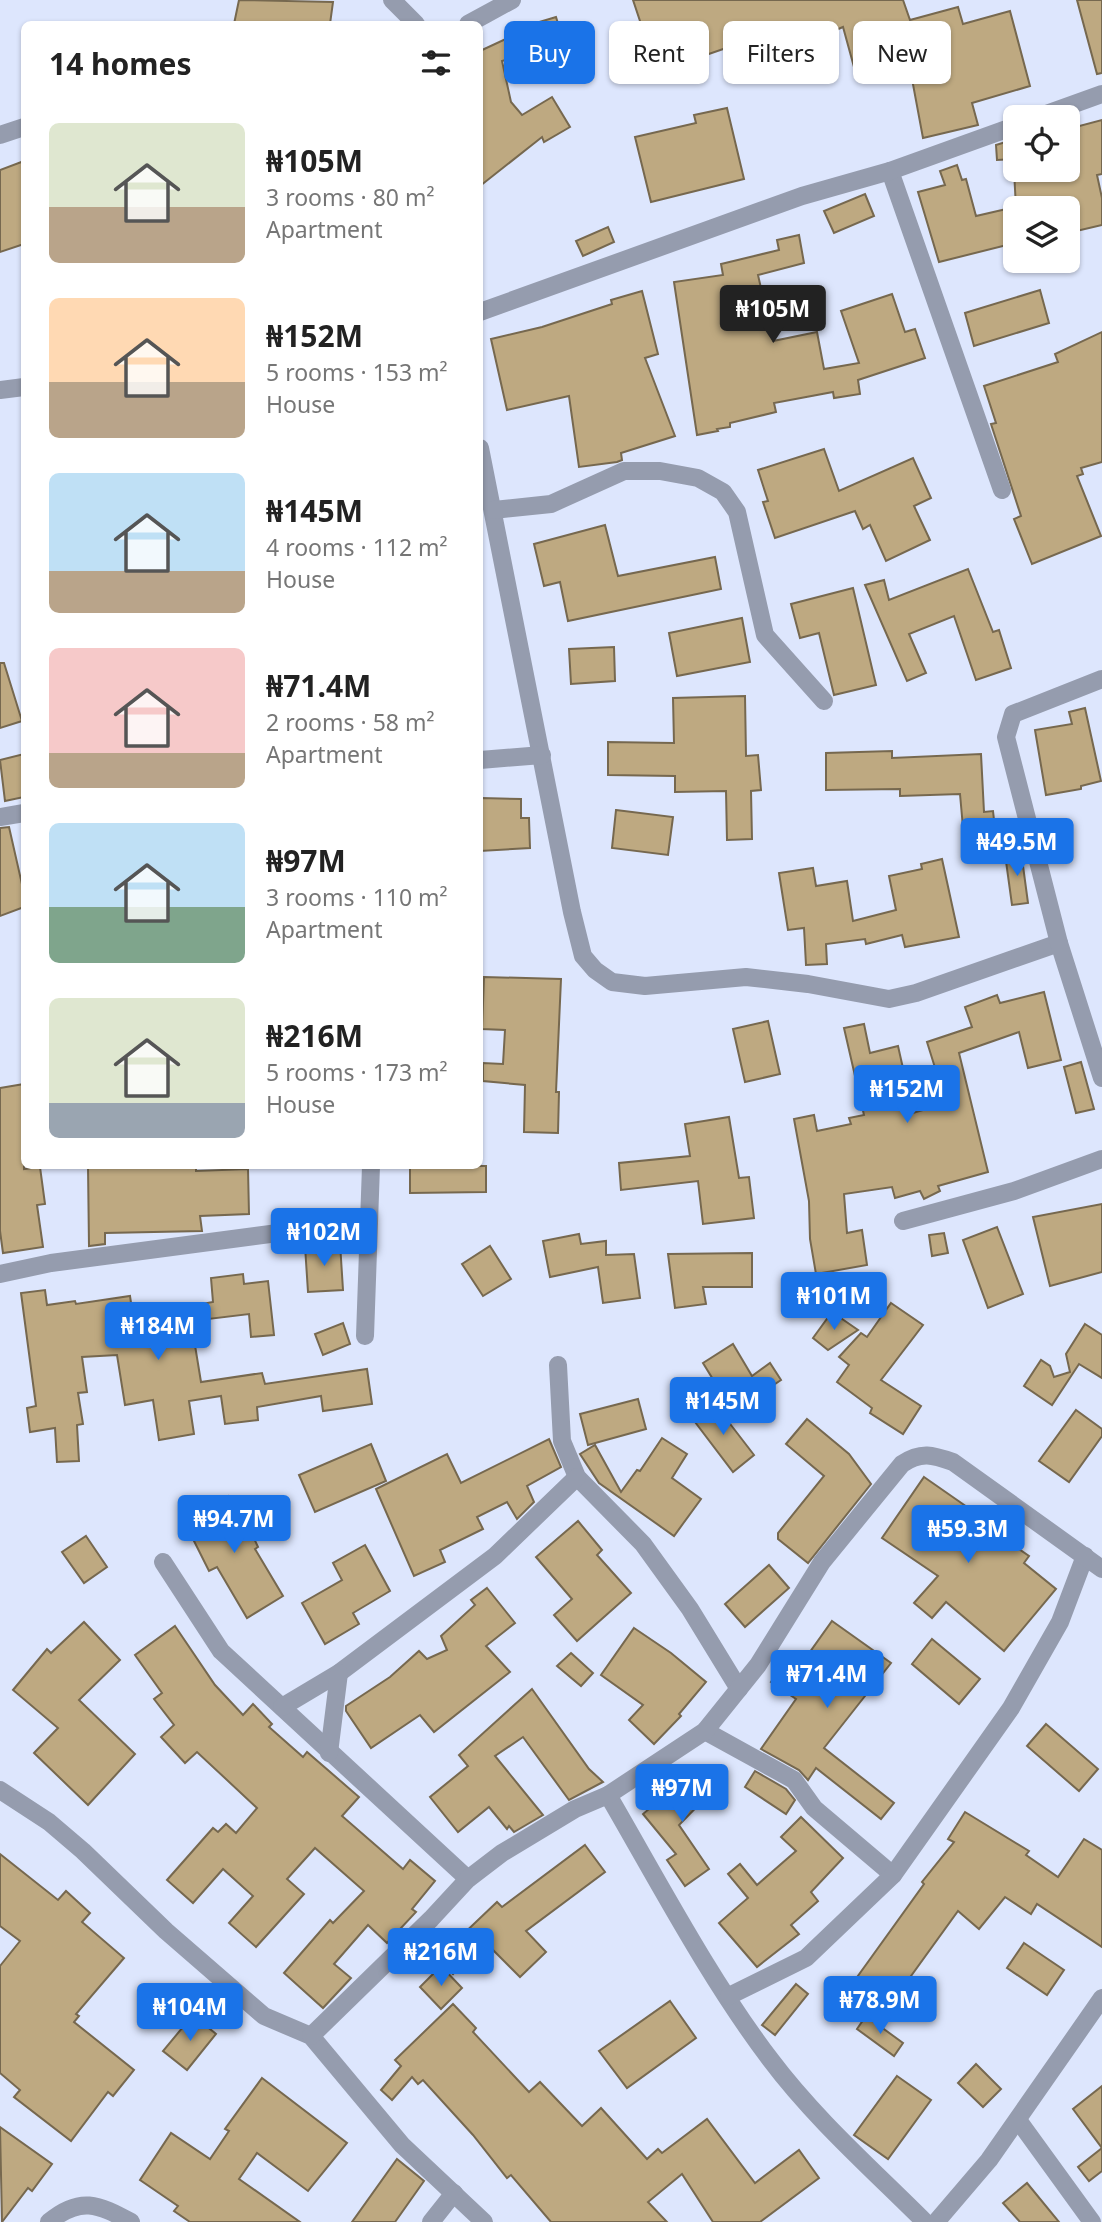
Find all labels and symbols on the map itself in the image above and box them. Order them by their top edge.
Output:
pin: ₦105M [724,286,822,345]
pin: ₦49.5M [960,818,1074,878]
pin: ₦152M [858,1066,956,1125]
pin: ₦102M [275,1208,373,1268]
pin: ₦101M [785,1272,883,1332]
pin: ₦184M [109,1302,207,1362]
pin: ₦145M [674,1378,772,1437]
pin: ₦94.7M [177,1496,291,1555]
pin: ₦59.3M [911,1506,1025,1565]
pin: ₦71.4M [770,1650,884,1710]
pin: ₦97M [641,1764,723,1824]
pin: ₦216M [392,1928,490,1988]
pin: ₦78.9M [823,1976,937,2036]
pin: ₦104M [141,1983,239,2043]

